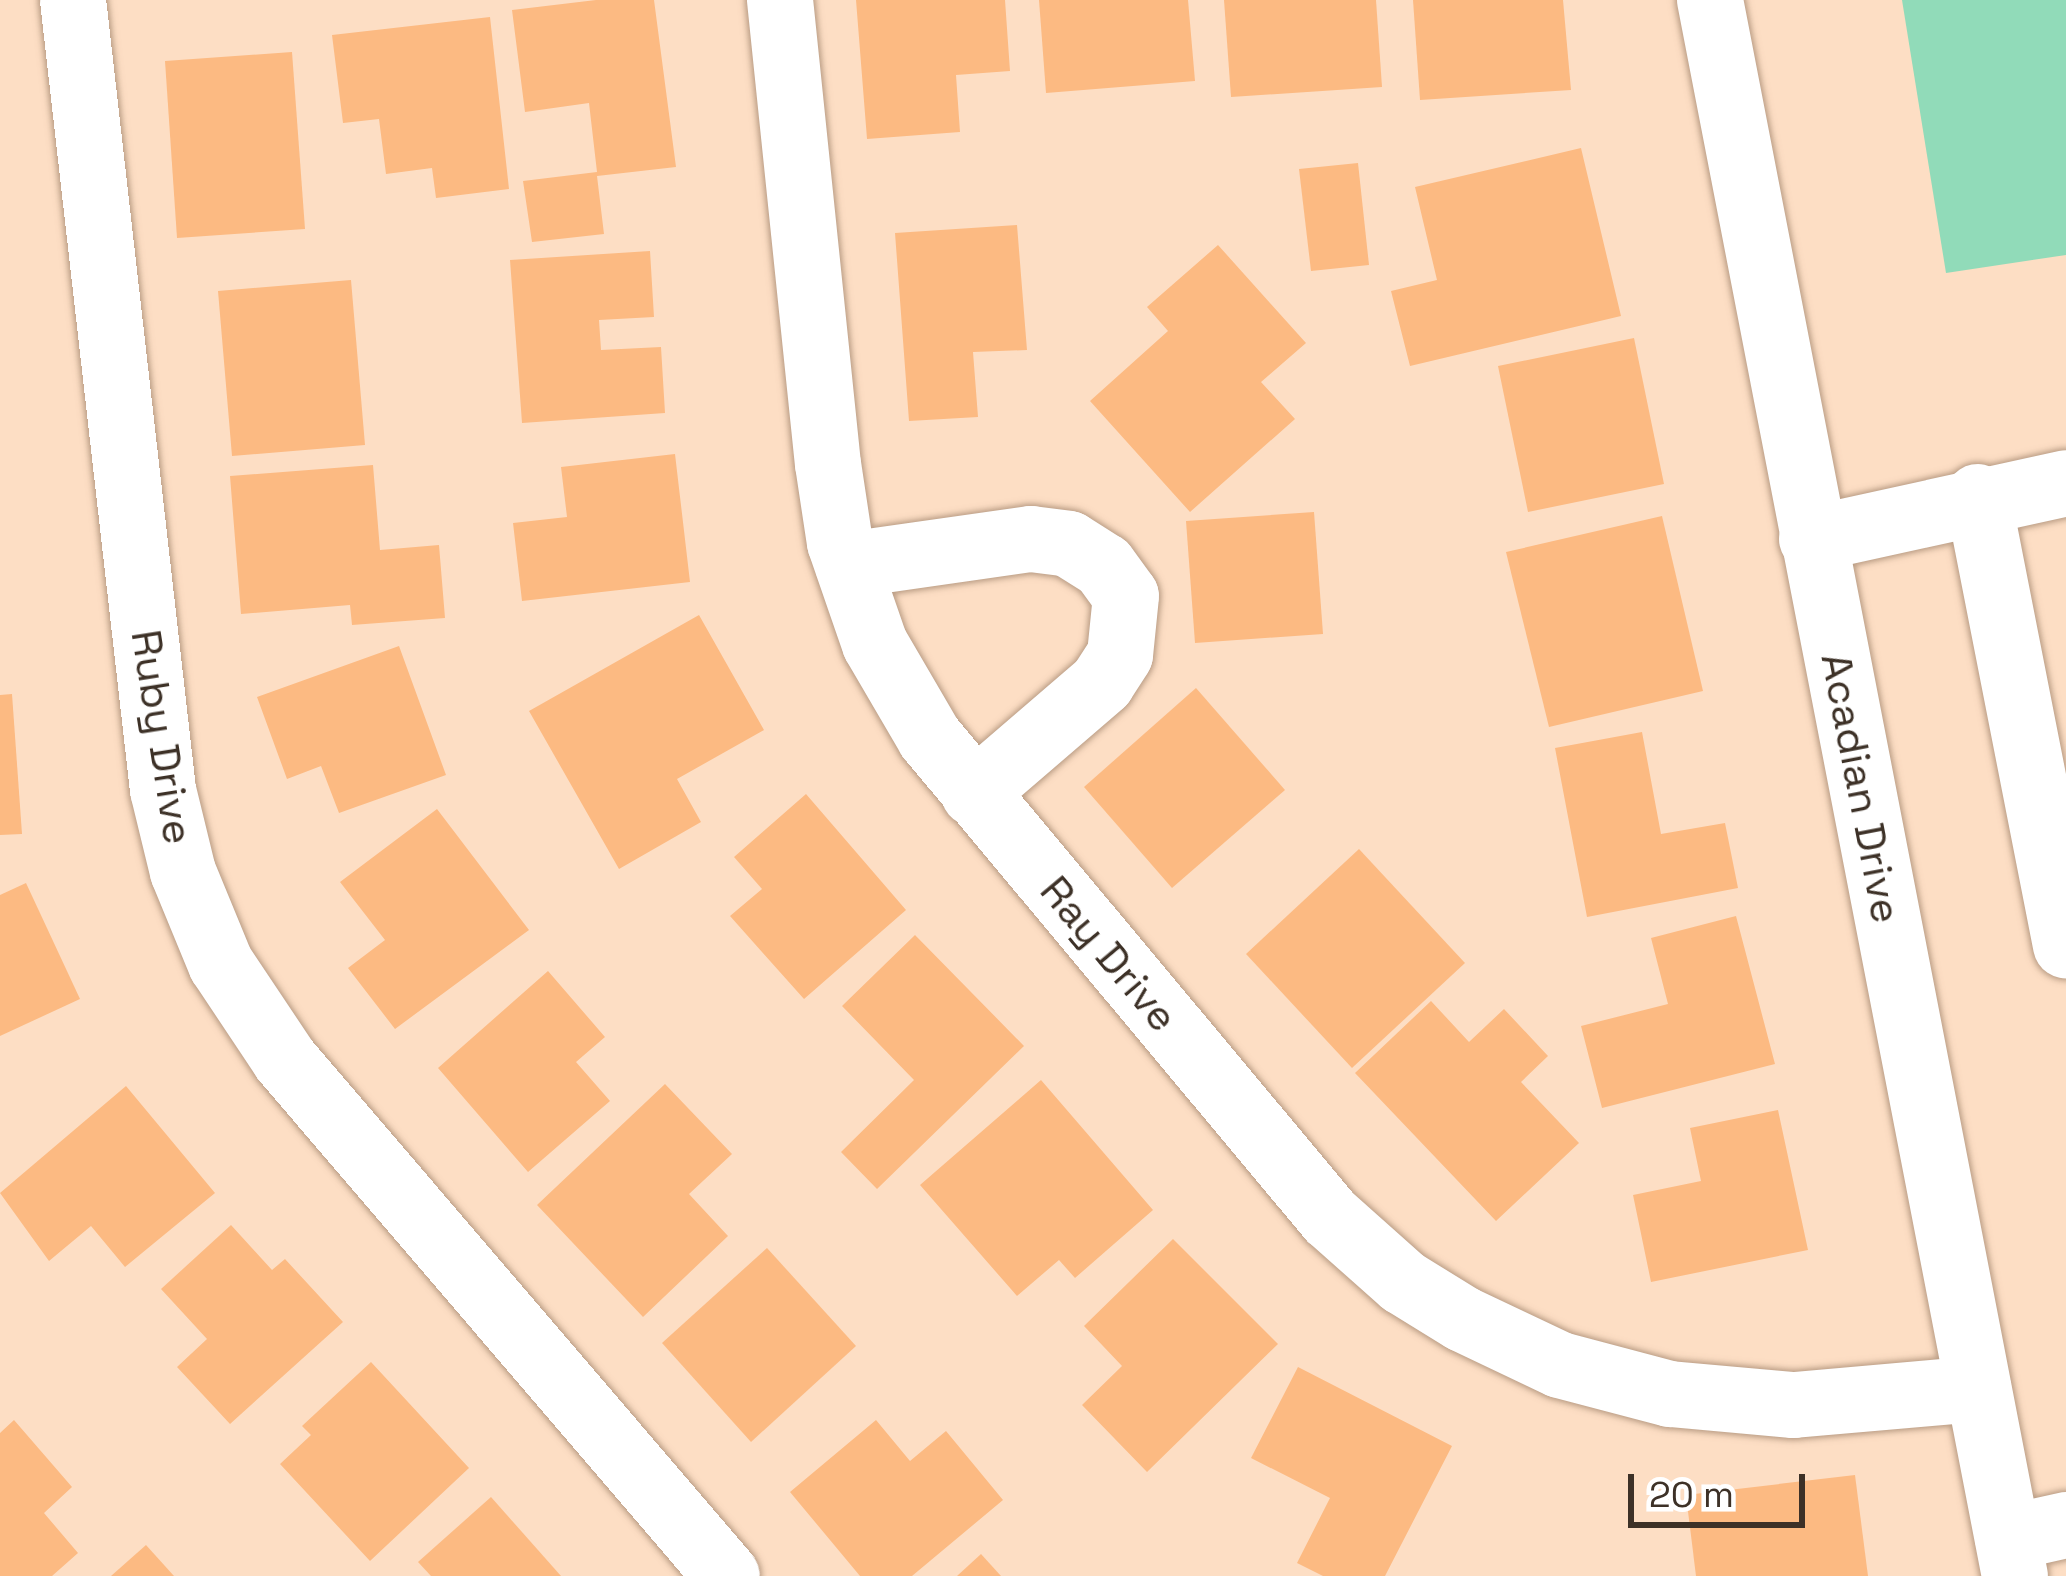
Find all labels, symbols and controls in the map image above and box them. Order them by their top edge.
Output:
street label: Ruby Drive [120,626,204,848]
street label: Acadian Drive [1810,649,1912,927]
street label: Ray Drive [1030,866,1188,1042]
scale bar [1634,1450,1811,1524]
text: 20 m [1649,1472,1734,1518]

